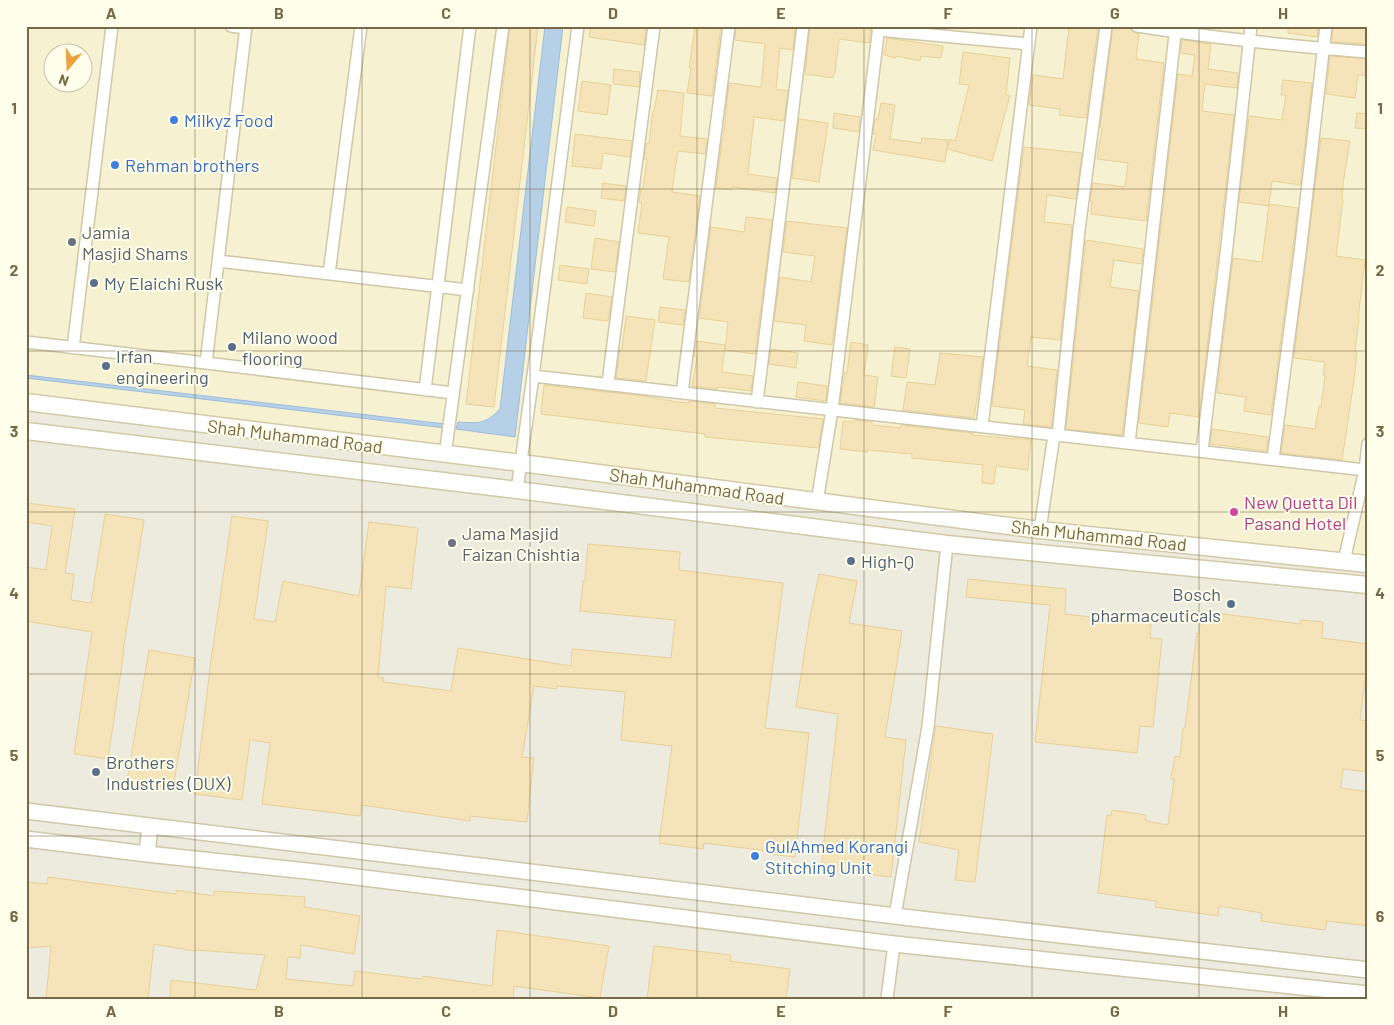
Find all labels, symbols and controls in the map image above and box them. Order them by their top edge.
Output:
text: A [106,3,117,22]
text: B [274,3,284,22]
text: C [441,3,451,22]
text: D [608,3,618,22]
text: E [776,3,786,22]
text: F [944,3,953,22]
text: G [1110,3,1120,22]
text: H [1278,3,1288,22]
north arrow [42,42,92,92]
text: N [56,71,71,90]
text: 1 [11,98,17,117]
text: 1 [1377,98,1383,117]
place label: Milkyz Food [184,109,274,131]
marker: Milkyz Food [168,114,180,126]
place label: Rehman brothers [125,154,260,176]
marker: Rehman brothers [109,159,121,171]
place label: Jamia Masjid Shams [82,221,188,264]
marker: Jamia Masjid Shams [66,236,78,248]
text: 2 [10,260,19,279]
text: 2 [1376,260,1385,279]
place label: My Elaichi Rusk [104,272,223,294]
marker: My Elaichi Rusk [88,277,100,289]
place label: Milano wood flooring [242,326,338,369]
marker: Milano wood flooring [226,341,238,353]
place label: Irfan engineering [116,345,209,388]
marker: Irfan engineering [100,360,112,372]
street label: Shah Muhammad Road [206,414,384,458]
text: 3 [10,421,18,440]
text: 3 [1376,421,1384,440]
street label: Shah Muhammad Road [608,463,786,509]
place label: New Quetta Dil Pasand Hotel [1244,491,1357,534]
marker: New Quetta Dil Pasand Hotel [1228,506,1240,518]
street label: Shah Muhammad Road [1010,515,1188,555]
place label: Jama Masjid Faizan Chishtia [462,522,580,565]
marker: Jama Masjid Faizan Chishtia [446,537,458,549]
place label: High-Q [861,550,914,572]
marker: High-Q [845,555,857,567]
text: 4 [9,583,19,602]
place label: Bosch pharmaceuticals [1091,583,1221,626]
text: 4 [1375,583,1385,602]
marker: Bosch pharmaceuticals [1225,598,1237,610]
text: 5 [10,745,19,764]
text: 5 [1376,745,1385,764]
place label: Brothers Industries (DUX) [106,751,231,794]
marker: Brothers Industries (DUX) [90,766,102,778]
place label: GulAhmed Korangi Stitching Unit [765,835,908,878]
marker: GulAhmed Korangi Stitching Unit [749,850,761,862]
text: 6 [10,906,19,925]
text: 6 [1376,906,1385,925]
text: A [106,1001,117,1020]
text: B [274,1001,284,1020]
text: C [441,1001,451,1020]
text: D [608,1001,618,1020]
text: E [776,1001,786,1020]
text: F [944,1001,953,1020]
text: G [1110,1001,1120,1020]
text: H [1278,1001,1288,1020]

